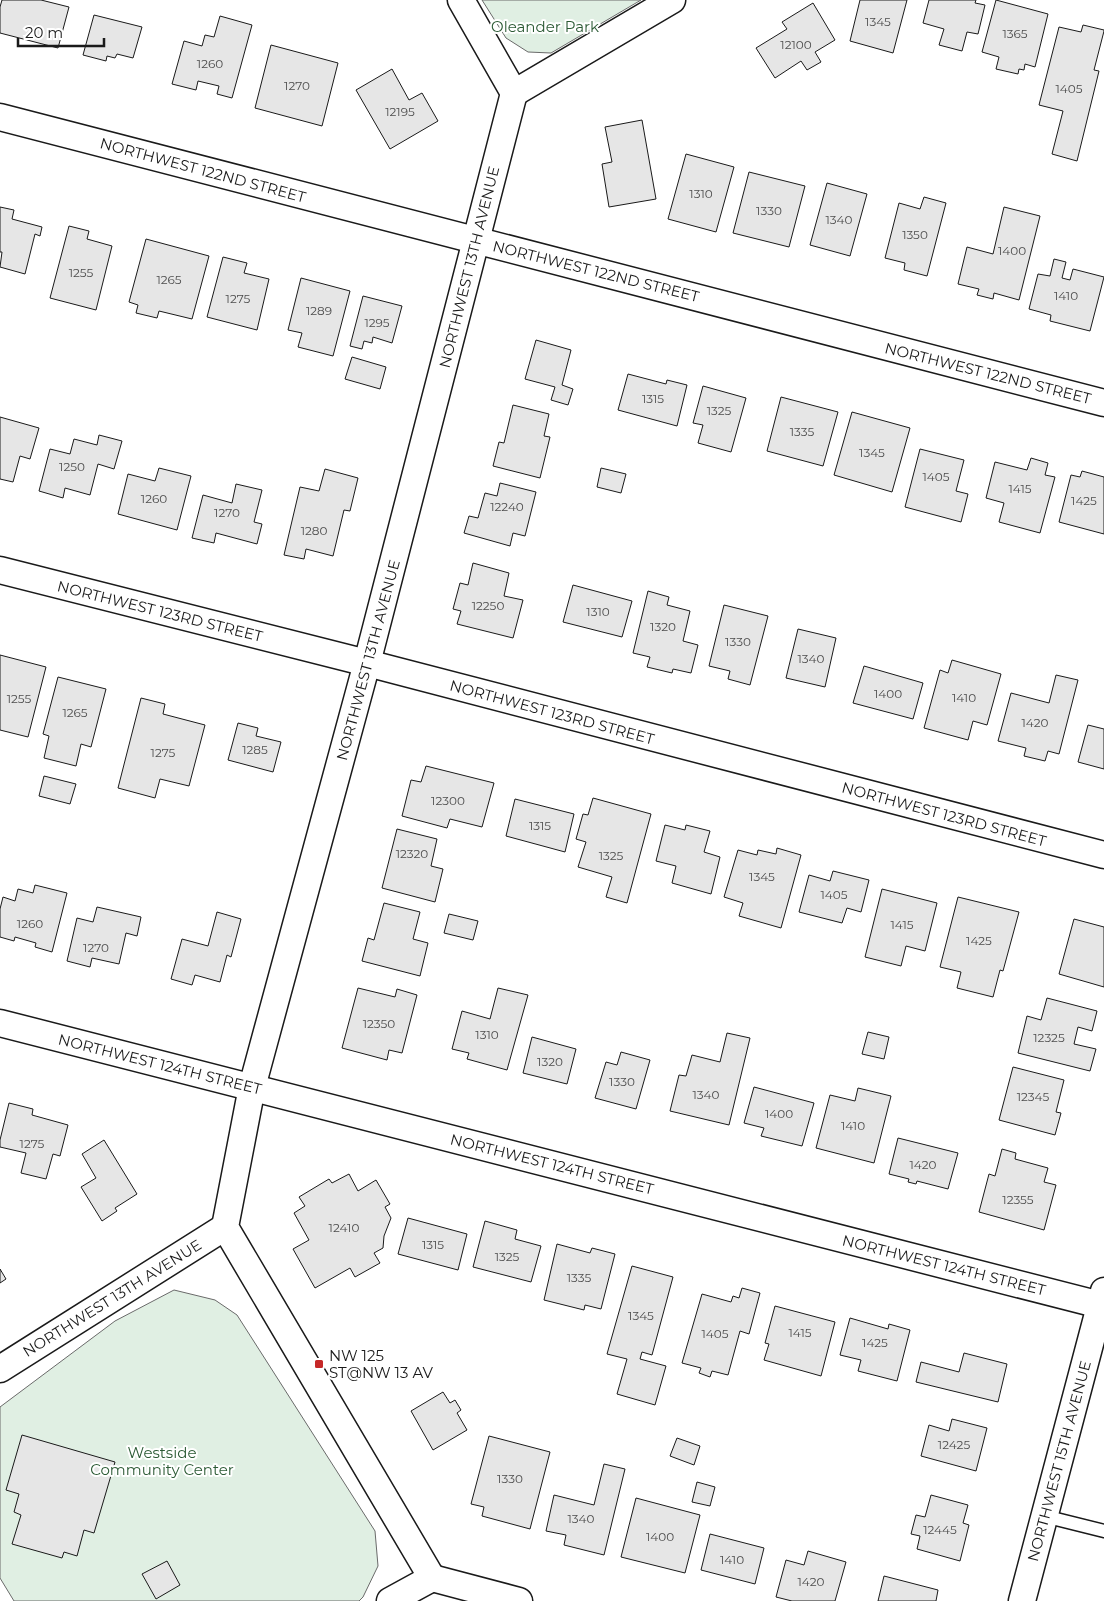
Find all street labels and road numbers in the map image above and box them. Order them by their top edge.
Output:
street label: NORTHWEST 122ND STREET [98,133,308,207]
street label: NORTHWEST 13TH AVENUE [435,164,503,370]
street label: NORTHWEST 122ND STREET [491,236,702,306]
street label: NORTHWEST 122ND STREET [883,338,1094,408]
street label: NORTHWEST 13TH AVENUE [332,557,404,763]
street label: NORTHWEST 123RD STREET [55,576,265,646]
street label: NORTHWEST 123RD STREET [448,676,657,749]
street label: NORTHWEST 123RD STREET [840,778,1049,851]
street label: NORTHWEST 124TH STREET [56,1030,264,1099]
street label: NORTHWEST 124TH STREET [448,1130,656,1199]
street label: NORTHWEST 124TH STREET [840,1231,1048,1300]
street label: NORTHWEST 13TH AVENUE [19,1235,205,1361]
street label: NORTHWEST 15TH AVENUE [1023,1358,1095,1564]

